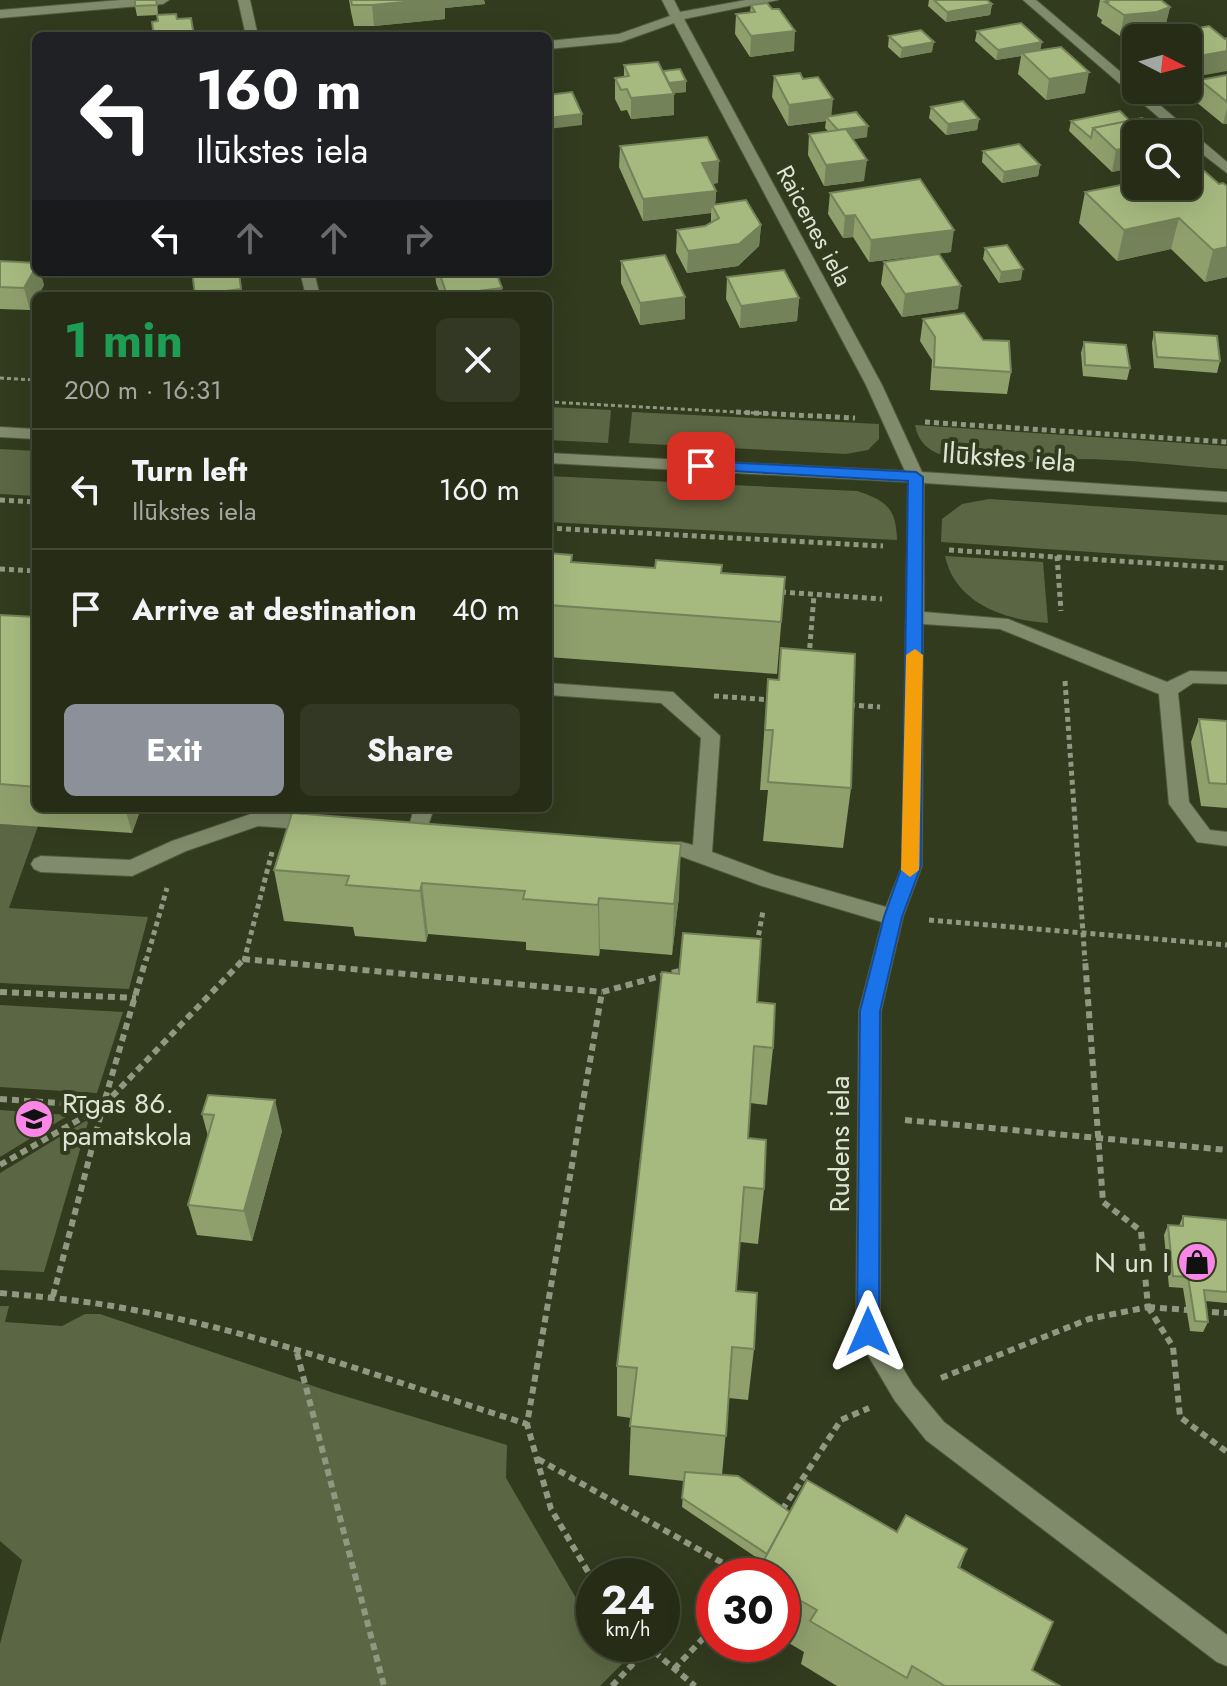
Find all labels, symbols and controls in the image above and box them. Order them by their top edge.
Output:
north arrow [1122,24,1202,104]
map controls [1122,24,1202,200]
text: 160 m [196,49,362,130]
icon: left [64,64,168,168]
button: search [1122,120,1202,200]
text: Ilūkstes iela [196,124,368,176]
street label: Raicenes iela [768,159,861,293]
icon: left [144,216,188,260]
icon: ahead [228,216,272,260]
icon: ahead [312,216,356,260]
icon: right [396,216,440,260]
text: 1 min [64,306,183,375]
button: close [436,318,520,402]
text: 200 m · 16:31 [64,371,222,409]
pin [667,432,735,500]
street label: Ilūkstes iela [941,432,1077,483]
icon: arrive [679,444,723,488]
text: Turn left [132,449,247,492]
icon: left [64,467,108,511]
text: 160 m [439,468,520,511]
text: Ilūkstes iela [132,492,256,530]
icon: arrive [64,587,108,631]
text: Arrive at destination [132,588,417,631]
text: 40 m [452,588,520,631]
button: Exit [64,704,284,796]
button: Share [300,704,520,796]
street label: Rudens iela [819,1076,860,1212]
place label: Rīgas 86. pamatskola [62,1083,192,1156]
school or university icon: Rīgas 86. pamatskola [13,1098,55,1140]
shop icon: N un I [1176,1241,1218,1283]
place label: N un I [1094,1242,1169,1283]
position arrow [826,1290,910,1374]
speed limit sign: 30 [696,1558,800,1662]
text: 24 [601,1571,655,1629]
text: km/h [605,1615,651,1644]

